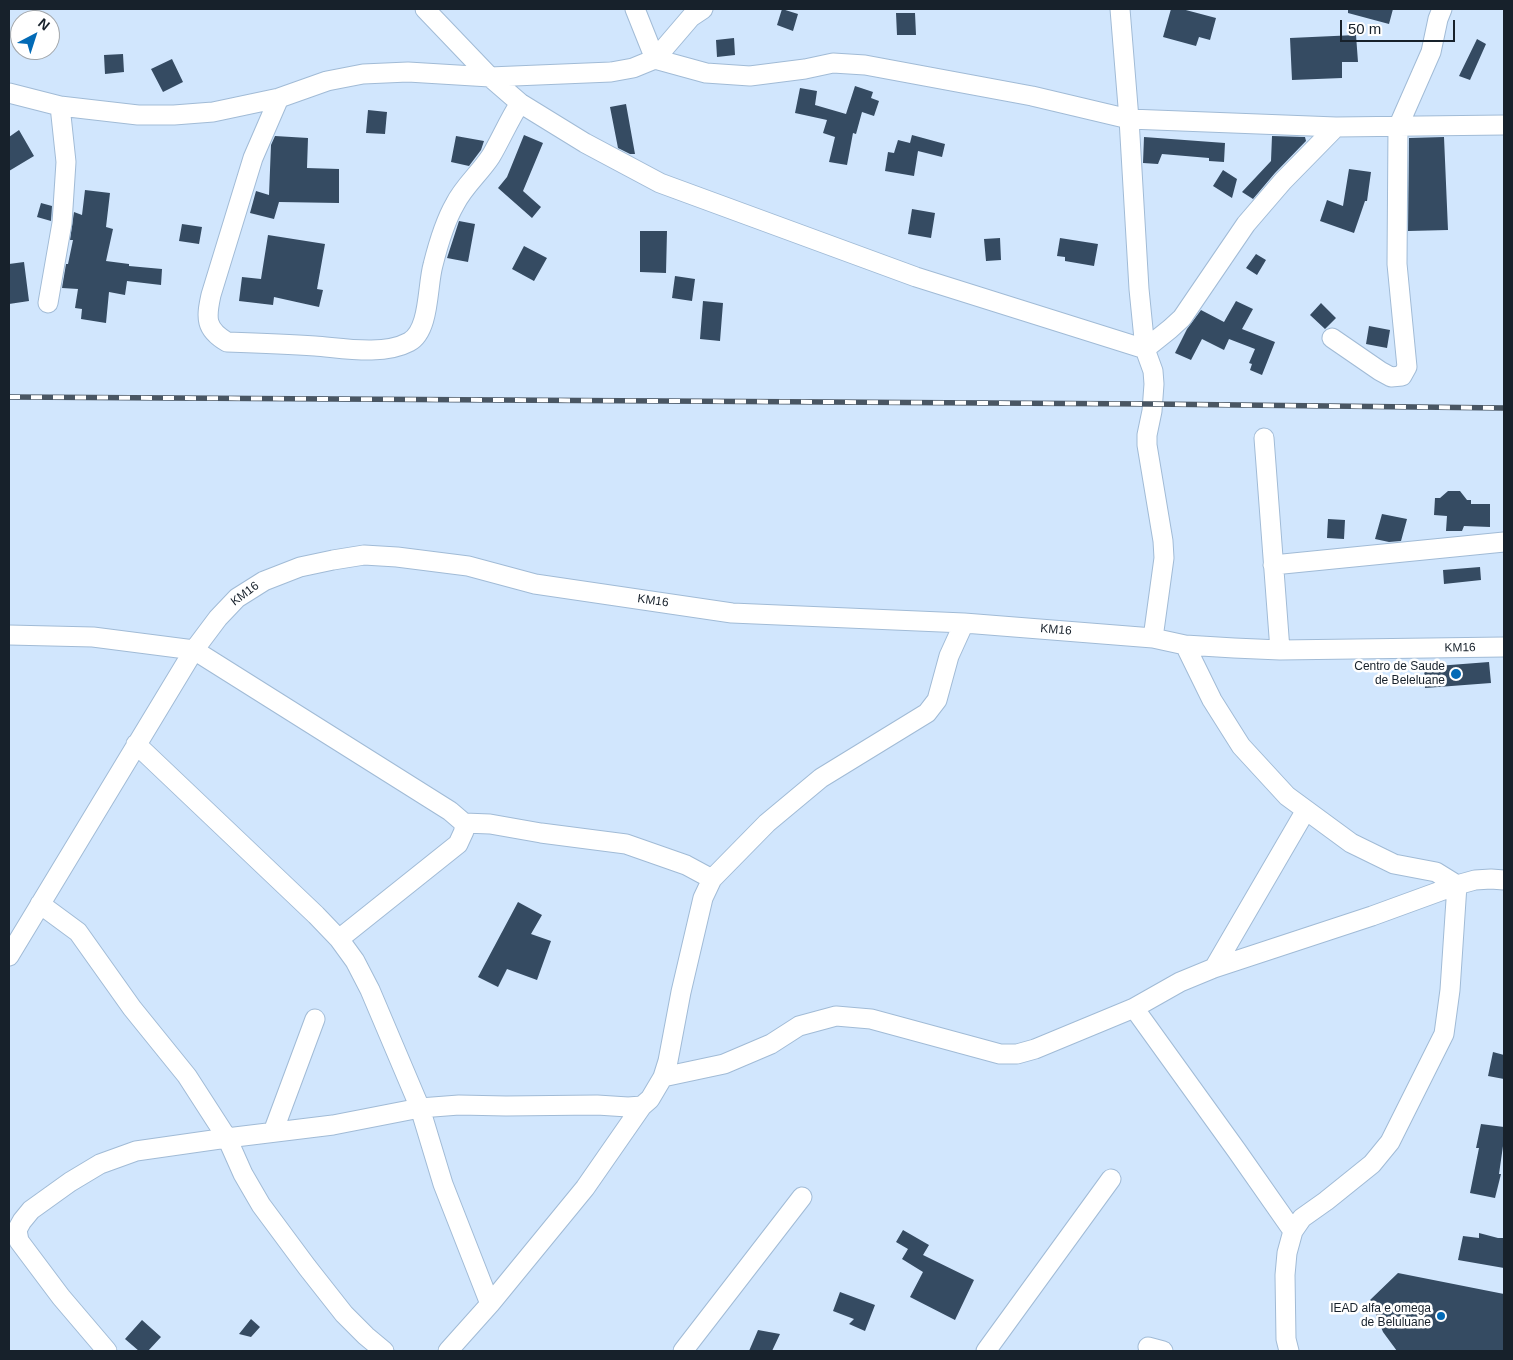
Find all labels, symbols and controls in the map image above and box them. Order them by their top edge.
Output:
north arrow [10,10,60,60]
scale bar [1343,10,1458,42]
text: N [35,15,53,34]
text: 50 m [1348,20,1381,37]
street label: KM16 [228,579,262,609]
street label: KM16 [636,592,670,610]
street label: KM16 [1040,621,1072,639]
street label: KM16 [1444,641,1476,655]
place label: Centro de Saude de Beleluane [1354,660,1445,688]
marker: Centro de Saude de Beleluane [1449,667,1463,681]
place label: IEAD alfa e omega de Beluluane [1330,1302,1431,1330]
marker: IEAD alfa e omega de Beluluane [1435,1310,1447,1322]

